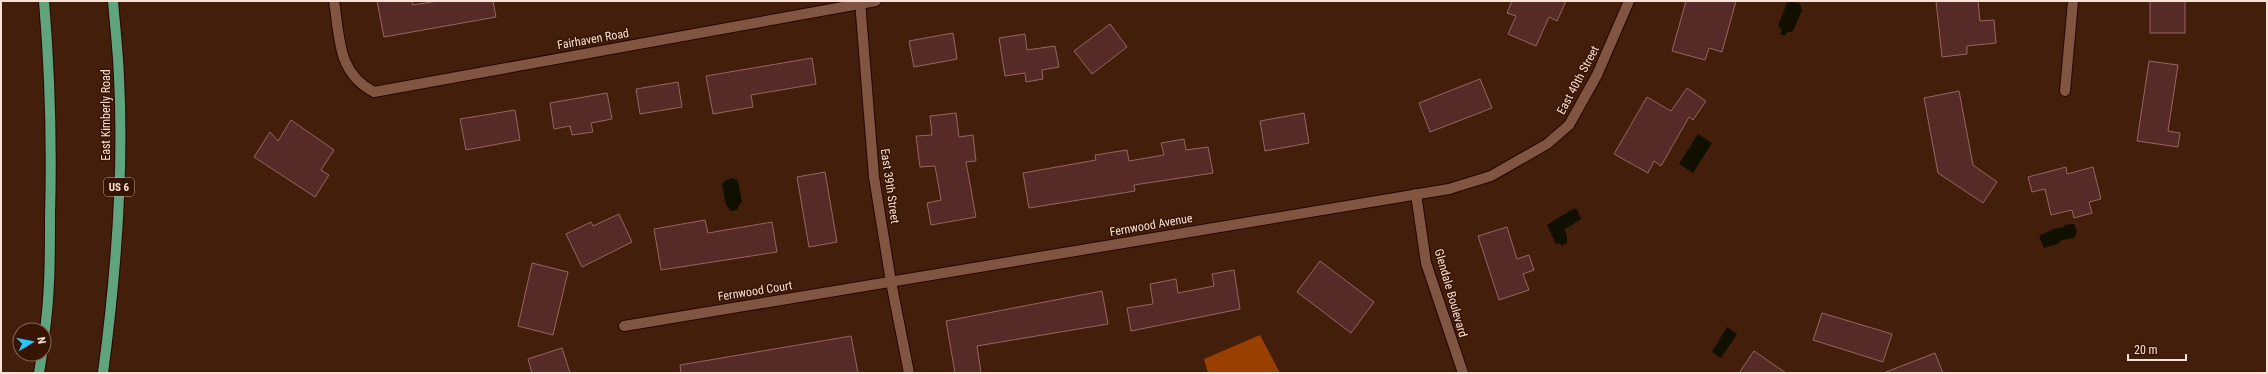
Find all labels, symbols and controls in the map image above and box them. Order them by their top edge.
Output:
street label: Fairhaven Road [556,26,630,52]
street label: East 40th Street [1554,43,1602,117]
street label: East Kimberly Road [99,69,113,161]
street label: East 39th Street [878,148,902,225]
road number: US 6 [104,178,134,196]
street label: Fernwood Avenue [1108,211,1194,239]
street label: Glendale Boulevard [1432,247,1470,339]
street label: Fernwood Court [717,278,794,304]
north arrow [12,322,52,362]
text: N [34,336,48,345]
scale bar [2128,336,2186,362]
text: 20 m [2134,343,2158,357]

